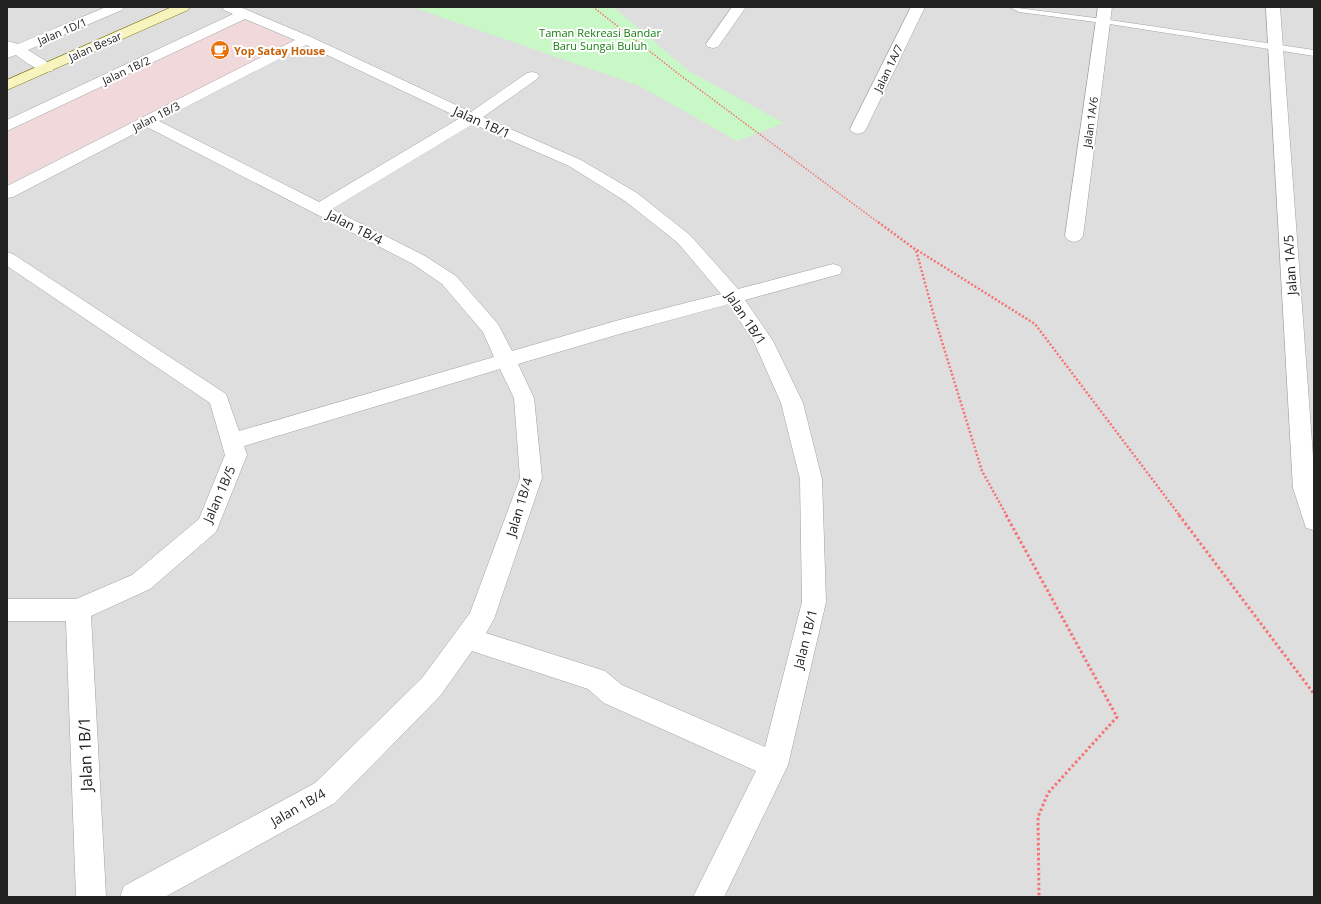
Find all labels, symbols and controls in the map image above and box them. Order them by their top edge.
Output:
street label: Jalan 1D/1 [34,14,89,48]
park label: Taman Rekreasi Bandar Baru Sungai Buluh [539,25,661,53]
street label: Jalan Besar [65,27,124,65]
cafe icon: Yop Satay House [209,39,231,61]
street label: Jalan 1A/7 [870,42,906,95]
place label: Yop Satay House [234,43,326,58]
street label: Jalan 1B/2 [99,52,152,88]
street label: Jalan 1A/6 [1079,96,1101,149]
street label: Jalan 1B/3 [129,98,182,135]
street label: Jalan 1B/1 [449,101,513,143]
street label: Jalan 1B/4 [322,204,387,249]
street label: Jalan 1A/5 [1279,234,1301,298]
street label: Jalan 1B/1 [720,286,770,348]
street label: Jalan 1B/5 [198,463,240,527]
street label: Jalan 1B/4 [501,475,537,541]
street label: Jalan 1B/1 [788,607,821,673]
street label: Jalan 1B/1 [73,716,97,794]
street label: Jalan 1B/4 [266,784,329,831]

